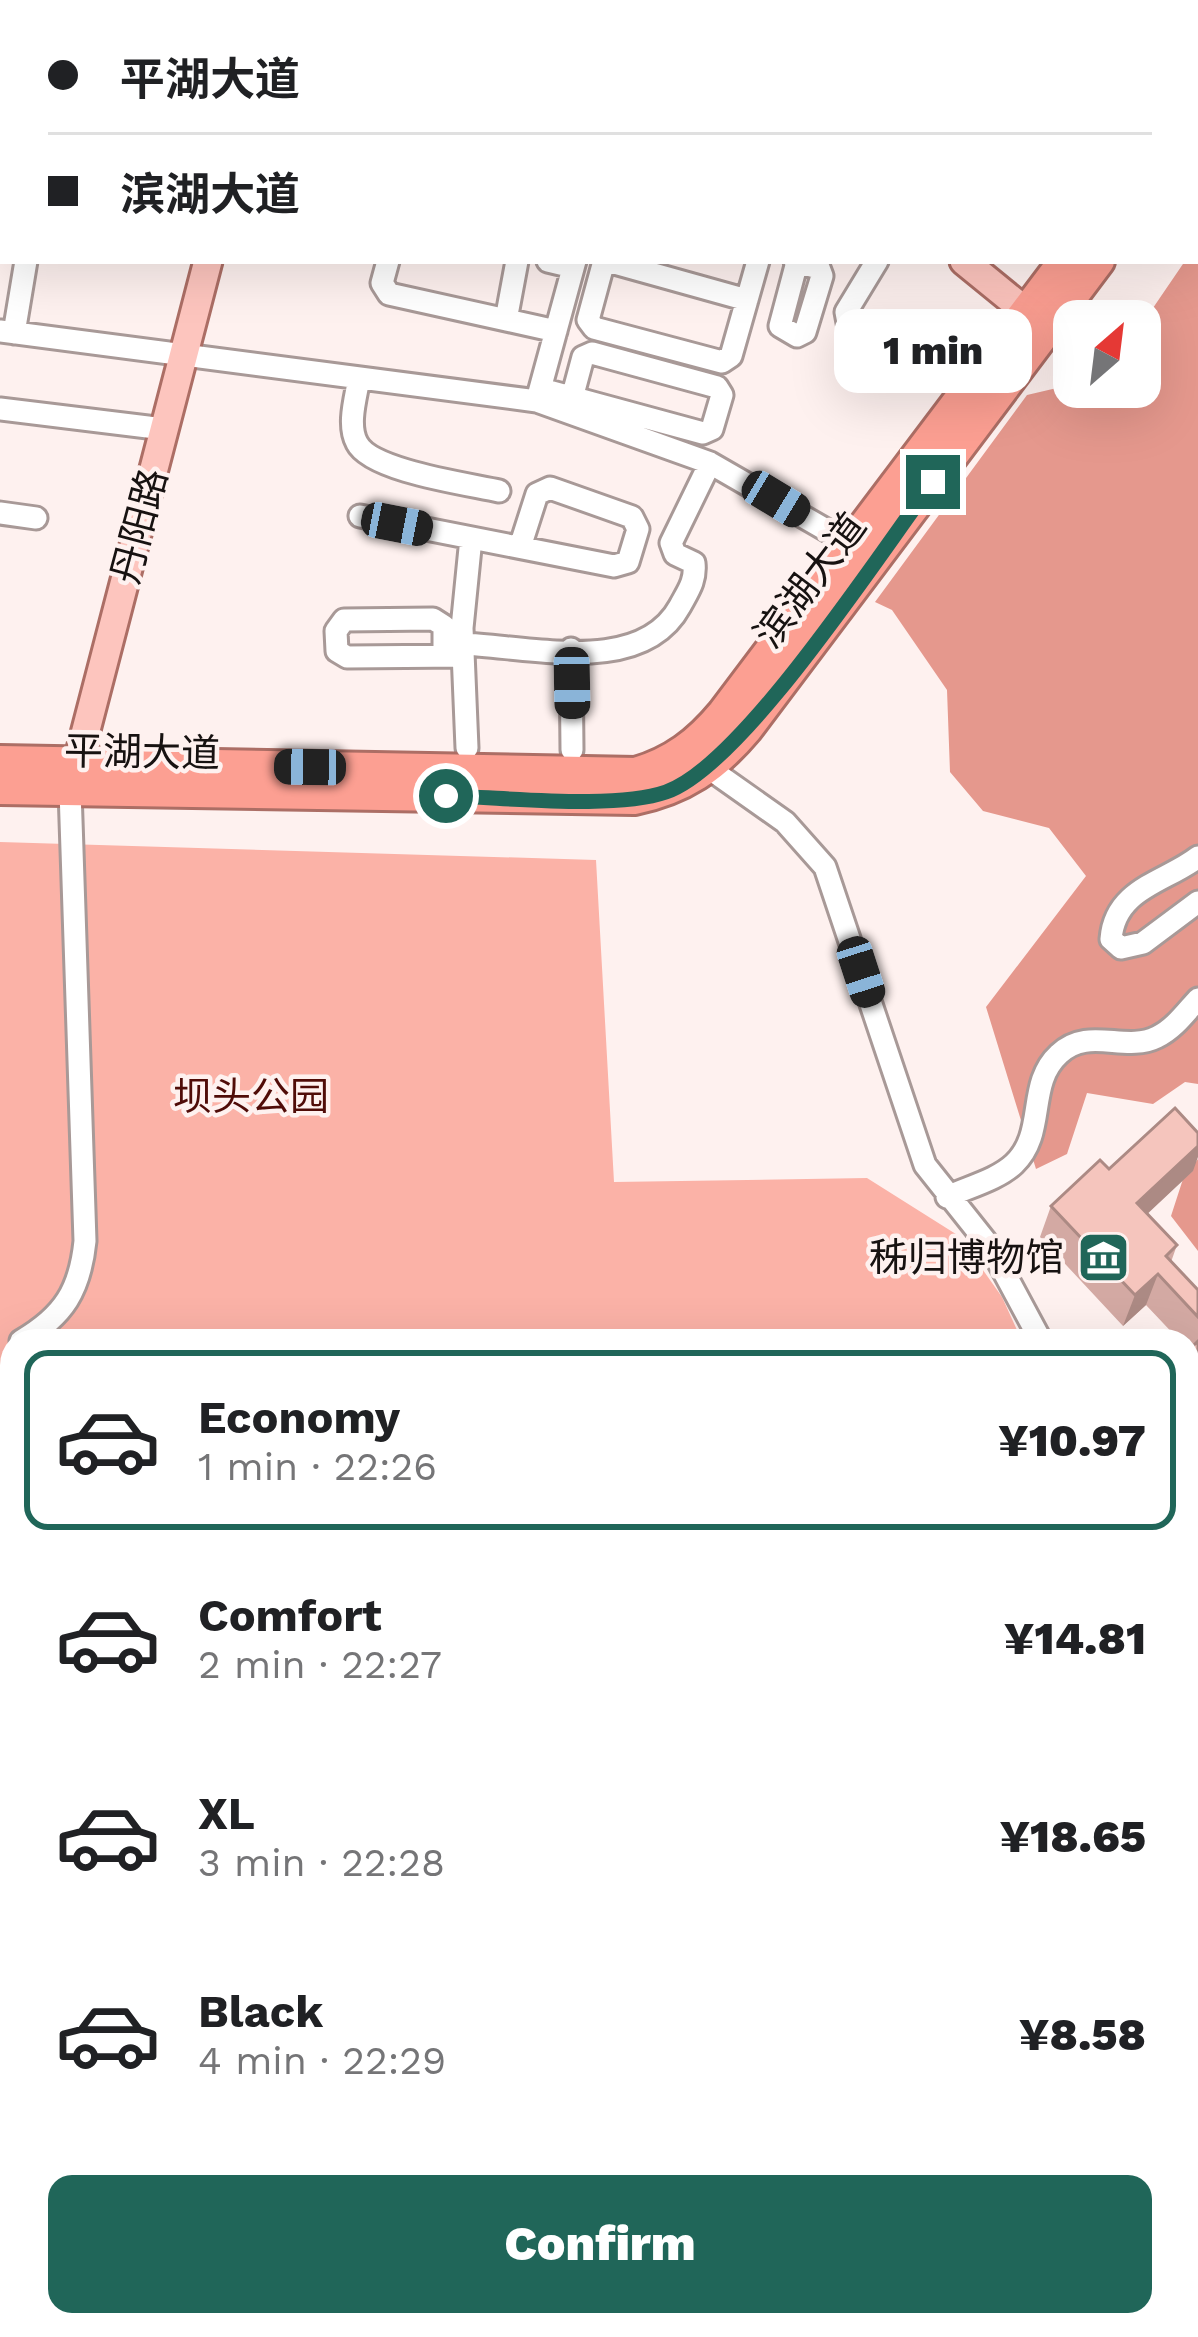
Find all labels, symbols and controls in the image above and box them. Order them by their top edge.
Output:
text: 平湖大道 [120,53,300,106]
text: 滨湖大道 [120,168,300,221]
north arrow [1053,300,1161,408]
map controls [1053,300,1161,408]
callout: 1 min [834,308,1032,392]
text: 1 min [883,328,983,373]
route end [906,455,960,509]
street label: 丹阳路 [102,464,176,588]
car [736,465,816,533]
car [358,499,436,549]
street label: 滨湖大道 [745,504,875,656]
car [553,647,591,719]
street label: 平湖大道 [64,728,220,776]
car [274,748,346,786]
route start [419,769,473,823]
car [833,932,889,1012]
park label: 坝头公园 [173,1074,329,1119]
museum icon: 秭归博物馆 [1075,1229,1131,1285]
place label: 秭归博物馆 [869,1235,1064,1280]
icon: car [54,1386,162,1494]
text: Economy [198,1391,400,1444]
text: ¥10.97 [998,1414,1146,1467]
text: 1 min · 22:26 [198,1444,437,1489]
icon: car [54,1584,162,1692]
text: Comfort [198,1589,382,1642]
text: ¥14.81 [1004,1612,1146,1665]
text: 2 min · 22:27 [198,1642,442,1687]
icon: car [54,1782,162,1890]
text: XL [198,1787,255,1840]
text: ¥18.65 [999,1810,1146,1863]
text: 3 min · 22:28 [198,1840,445,1885]
icon: car [54,1980,162,2088]
text: Black [198,1985,323,2038]
text: ¥8.58 [1019,2008,1146,2061]
text: 4 min · 22:29 [198,2038,446,2083]
button: Confirm [48,2175,1152,2313]

